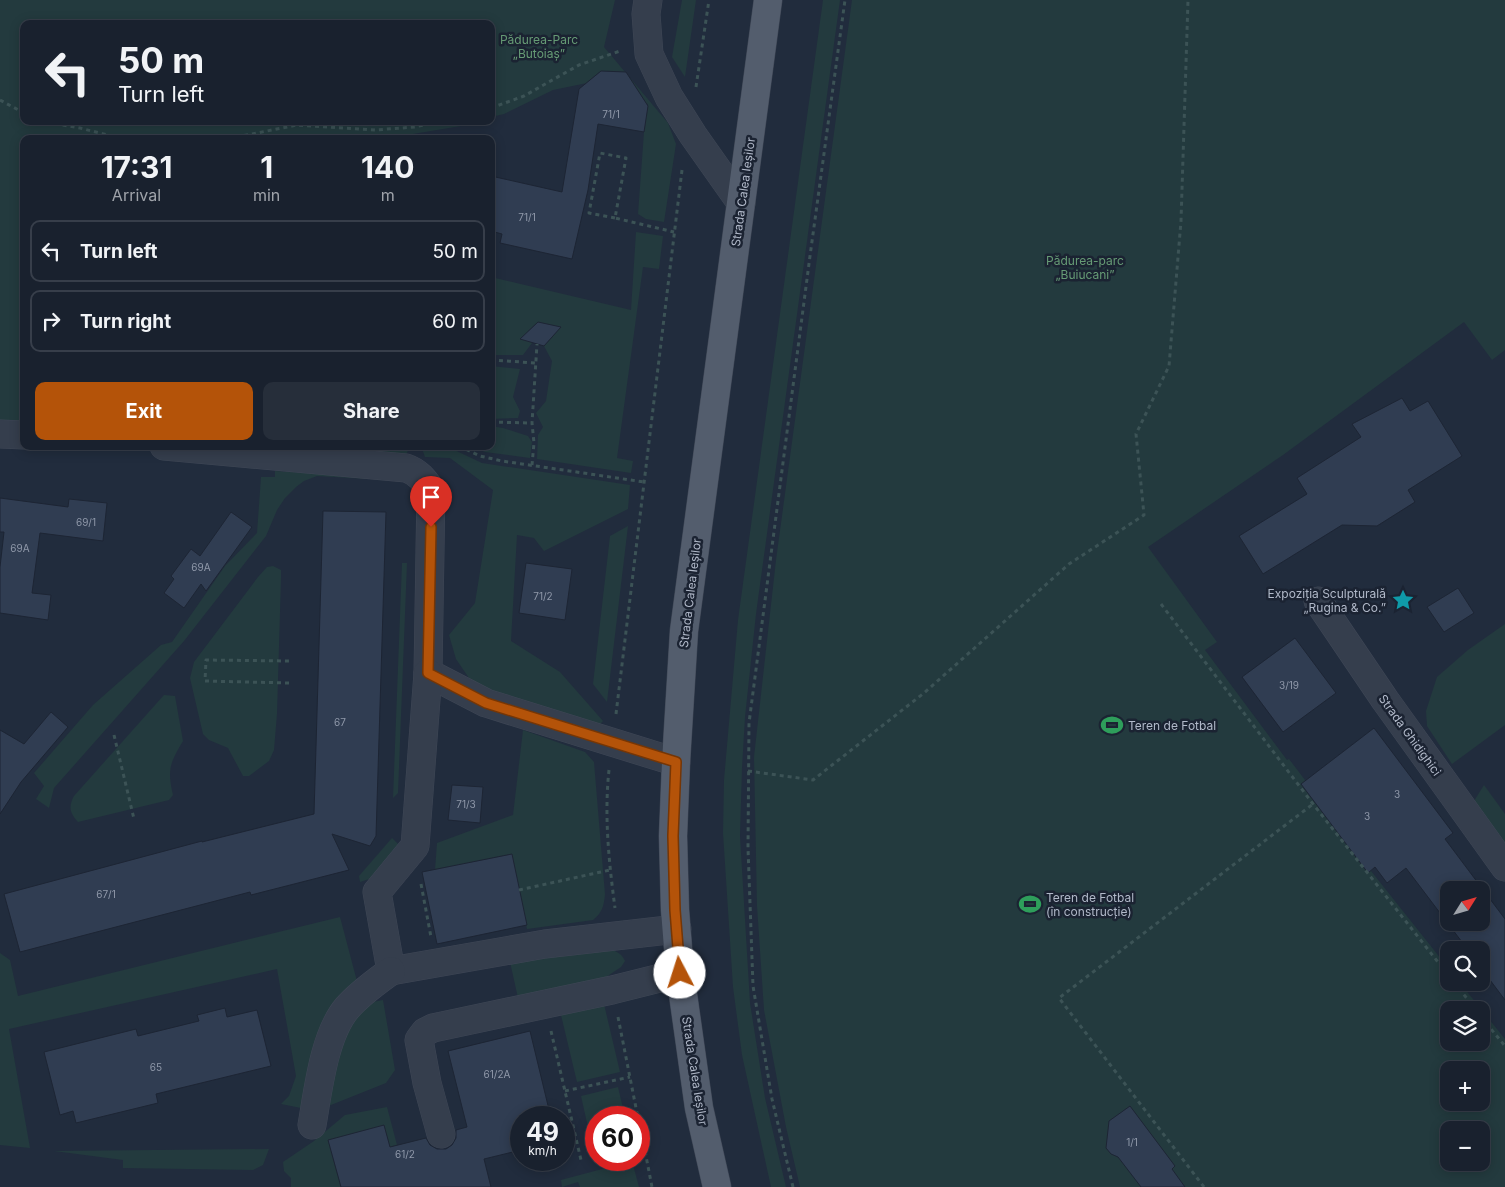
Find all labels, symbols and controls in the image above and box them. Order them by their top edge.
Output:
park label: Pădurea-Parc „Butoiaș” [500,32,578,61]
text: 50 m [118,39,204,81]
icon: left [35,40,100,105]
text: Turn left [118,81,204,107]
house number: 71/1 [602,108,620,120]
street label: Strada Calea Ieșilor [728,136,758,248]
text: 17:31 [101,149,172,185]
text: 1 [260,149,273,185]
text: 140 [361,149,414,185]
text: Arrival [112,185,161,205]
text: min [253,185,280,205]
text: m [381,185,395,205]
house number: 71/1 [518,211,536,223]
icon: left [37,237,65,265]
text: Turn left [80,240,158,263]
text: 50 m [432,240,478,263]
park label: Pădurea-parc „Buiucani” [1046,253,1124,282]
icon: right [37,307,65,335]
text: Turn right [80,310,171,333]
text: 60 m [432,310,478,333]
button: Exit [35,382,253,440]
button: Share [263,382,480,440]
pin [410,476,452,527]
icon: arrive [417,483,445,511]
house number: 69/1 [76,516,96,528]
street label: Strada Calea Ieșilor [676,537,704,649]
house number: 69A [10,542,30,554]
house number: 69A [191,561,211,573]
place label: Expoziția Sculpturală „Rugina & Co.” [1268,586,1386,615]
place icon: Expoziția Sculpturală „Rugina & Co.” [1390,587,1416,613]
house number: 71/2 [533,590,553,602]
house number: 3/19 [1279,679,1299,691]
street label: Strada Ghidighici [1376,691,1445,779]
sports icon: Teren de Fotbal [1099,712,1125,738]
house number: 67 [334,716,346,728]
place label: Teren de Fotbal [1128,718,1216,733]
house number: 3 [1394,788,1400,800]
house number: 71/3 [456,798,476,810]
house number: 3 [1364,810,1370,822]
north arrow [1440,881,1490,931]
map controls [1440,881,1490,1171]
house number: 67/1 [96,888,116,900]
place label: Teren de Fotbal (în construcție) [1046,890,1134,919]
sports icon: Teren de Fotbal (în construcție) [1017,891,1043,917]
button: search [1440,941,1490,991]
position arrow [653,946,705,998]
button: layers [1440,1001,1490,1051]
street label: Strada Calea Ieșilor [679,1015,711,1127]
house number: 65 [150,1061,162,1073]
button: + [1440,1061,1490,1111]
house number: 61/2A [484,1068,511,1080]
speed limit sign: 60 [585,1106,650,1171]
text: 49 [526,1117,559,1147]
button: − [1440,1121,1490,1171]
house number: 1/1 [1126,1136,1138,1148]
text: km/h [528,1143,557,1158]
house number: 61/2 [395,1148,415,1160]

